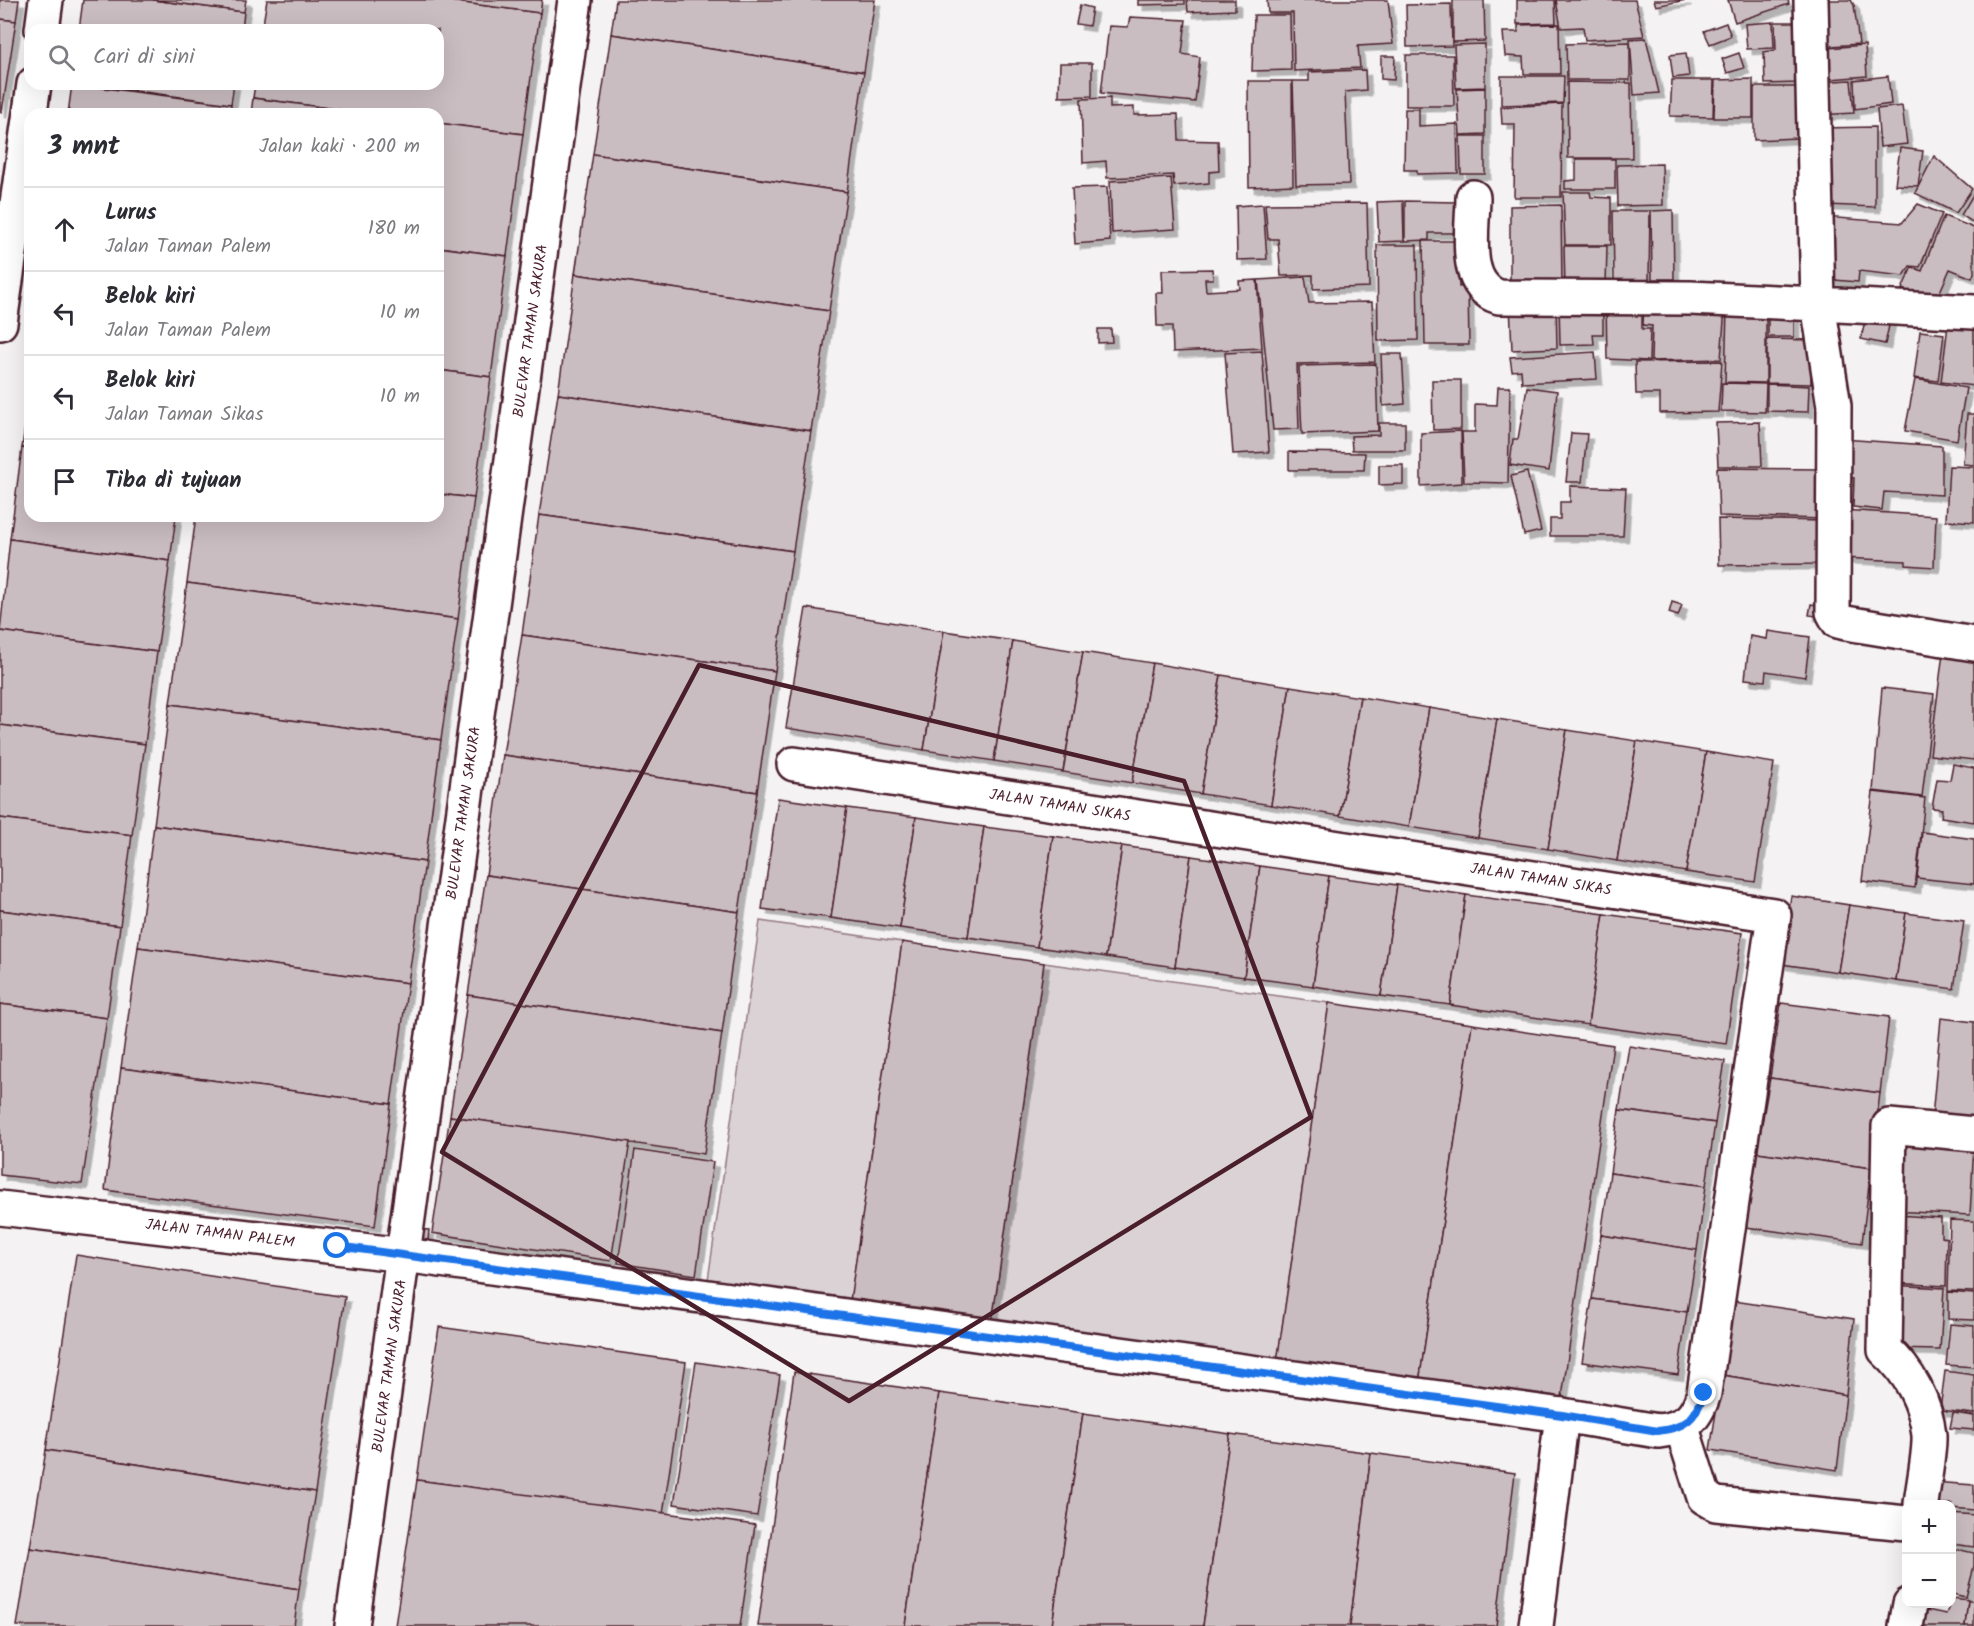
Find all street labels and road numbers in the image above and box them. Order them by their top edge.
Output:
street label: BULEVAR TAMAN SAKURA [507,243,555,419]
street label: BULEVAR TAMAN SAKURA [440,725,488,901]
street label: JALAN TAMAN SIKAS [988,783,1132,829]
street label: JALAN TAMAN SIKAS [1469,857,1613,903]
street label: JALAN TAMAN PALEM [144,1213,296,1255]
street label: BULEVAR TAMAN SAKURA [366,1278,414,1454]

